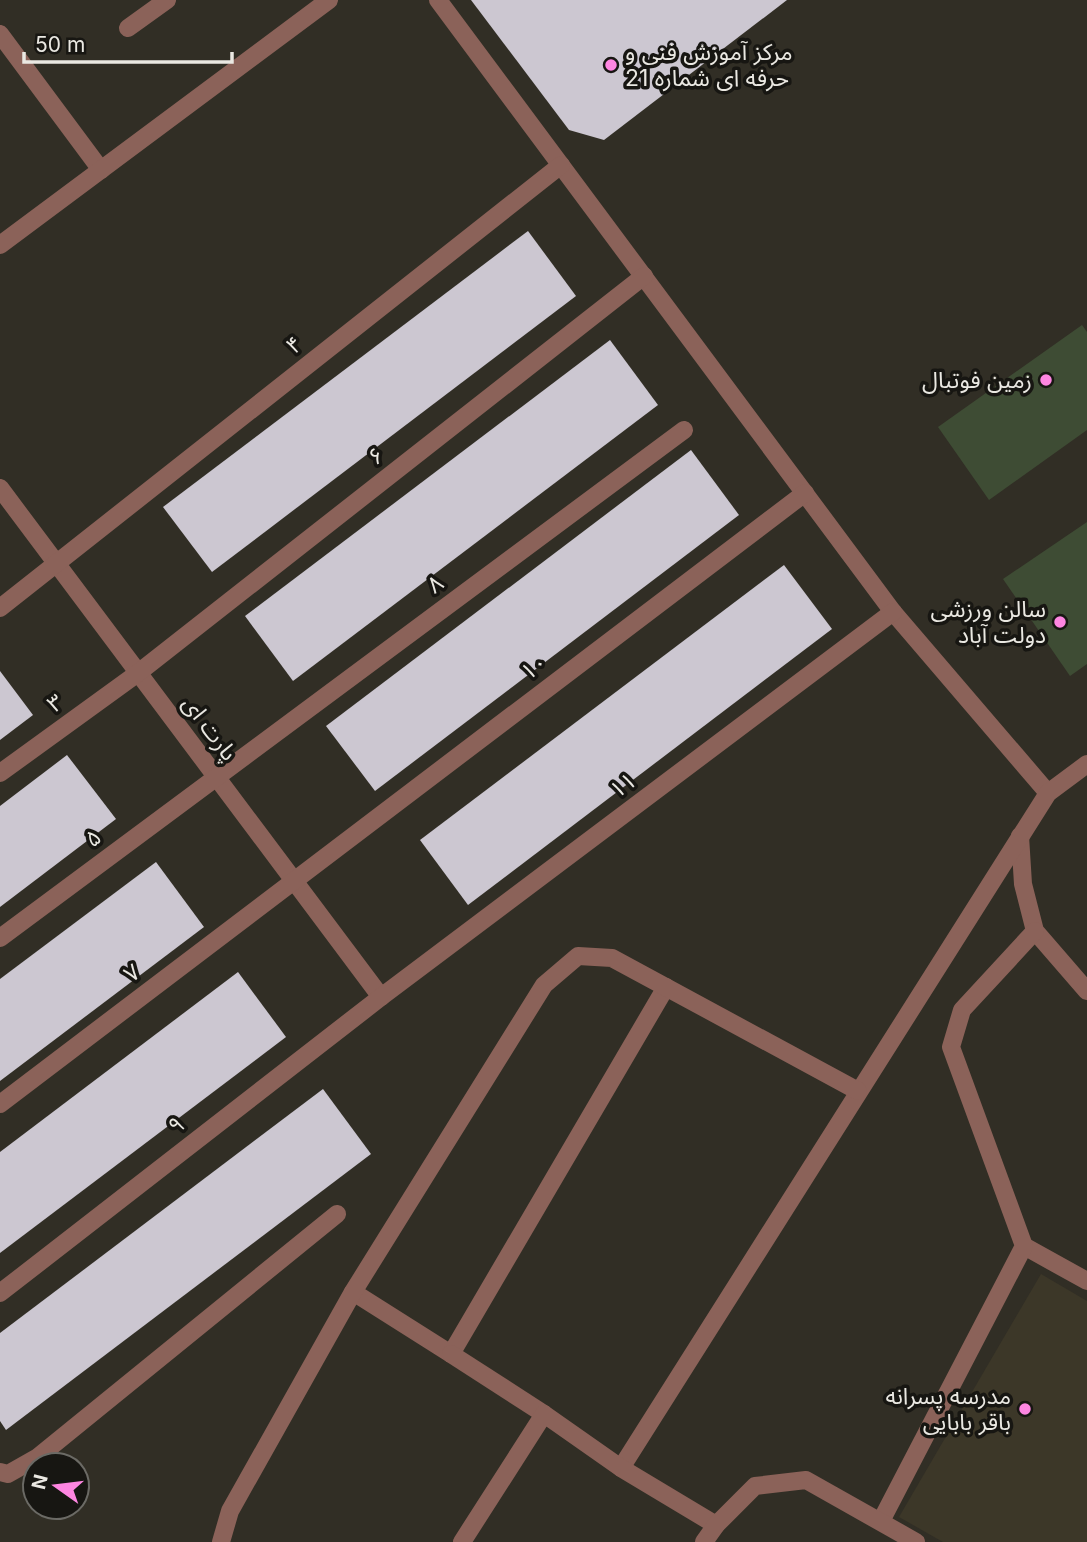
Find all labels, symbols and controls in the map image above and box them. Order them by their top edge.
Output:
scale bar [24,21,233,65]
text: 50 m [35,32,85,57]
place label: مرکز آموزش فنی و حرفه ای شماره 21 [625,38,793,92]
marker: مرکز آموزش فنی و حرفه ای شماره 21 [603,57,619,73]
street label: ۴ [280,330,308,360]
place label: زمین فوتبال [922,366,1032,394]
marker: زمین فوتبال [1038,372,1054,388]
street label: ۶ [362,441,390,471]
street label: ۸ [421,569,449,599]
place label: سالن ورزشی دولت آباد [931,595,1046,649]
marker: سالن ورزشی دولت آباد [1052,614,1068,630]
street label: ۱۰ [515,648,553,686]
street label: ۳ [41,688,69,718]
street label: پارت ای [176,690,244,767]
street label: ۱۱ [604,766,642,804]
street label: ۵ [79,823,107,853]
street label: ۷ [118,958,146,988]
street label: ۹ [162,1110,190,1140]
place label: مدرسه پسرانه باقر بابایی [885,1382,1011,1436]
marker: مدرسه پسرانه باقر بابایی [1017,1401,1033,1417]
north arrow [21,1451,91,1521]
text: N [27,1472,53,1492]

